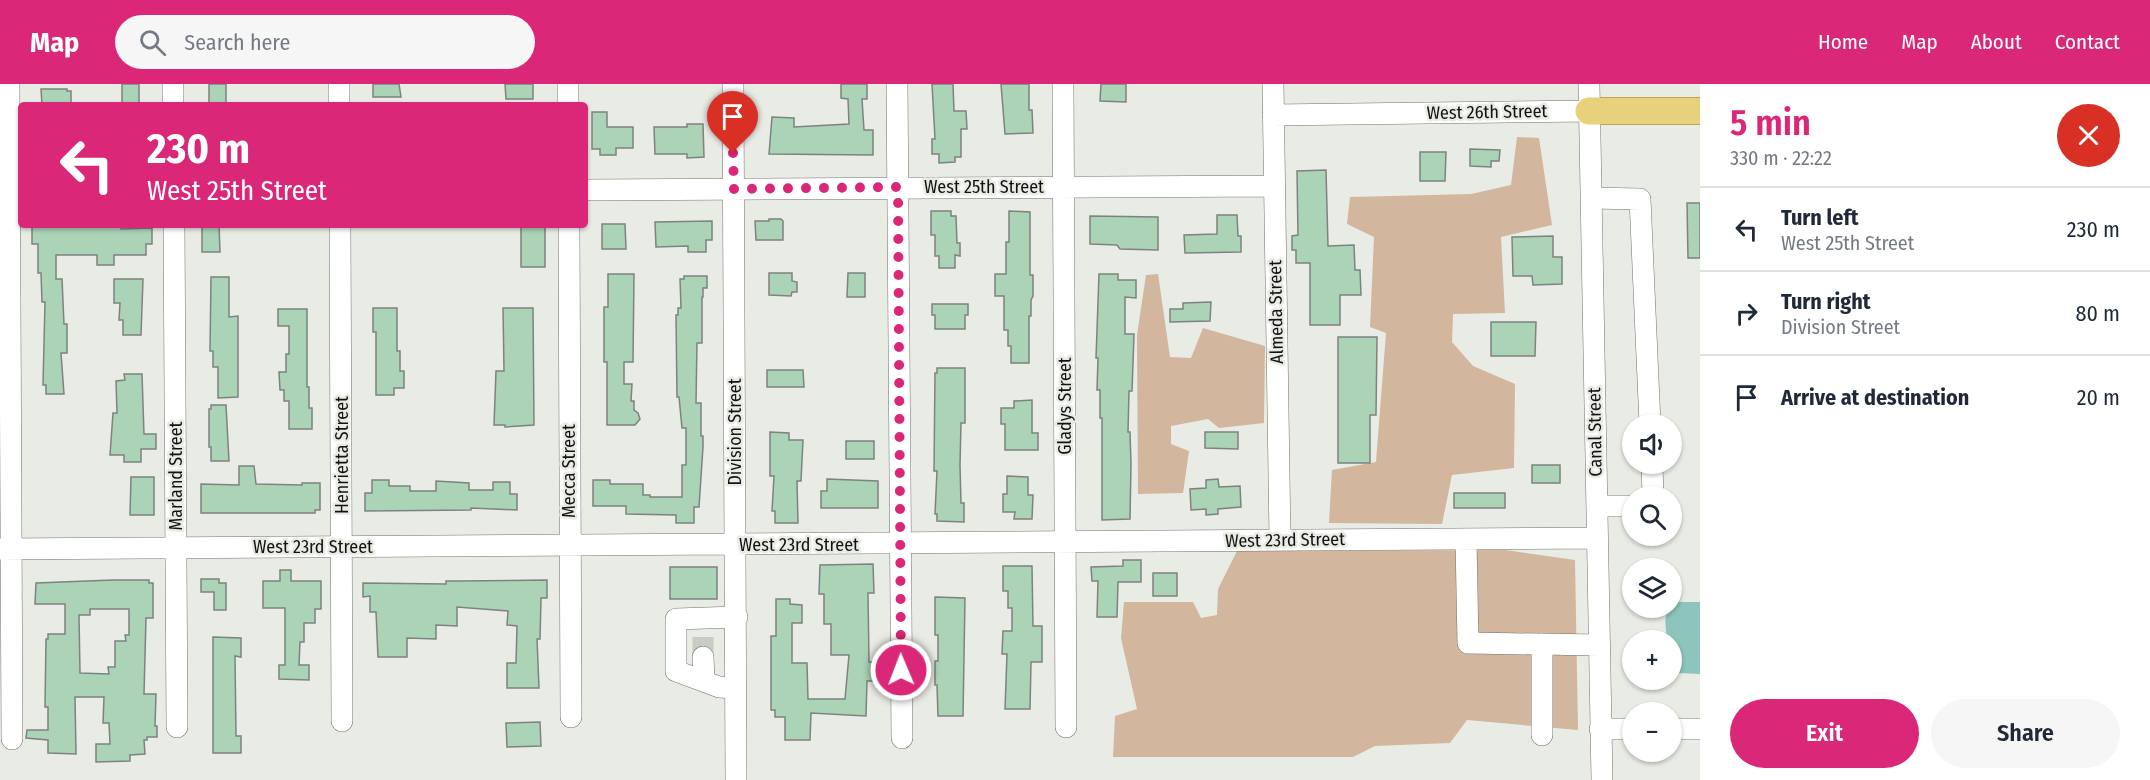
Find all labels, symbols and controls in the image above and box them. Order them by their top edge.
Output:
search box [115,15,535,69]
text: Map [30,26,79,59]
icon: search [136,26,169,59]
text: Search here [184,29,290,56]
text: Home [1818,29,1868,55]
text: Map [1901,29,1938,55]
text: About [1971,29,2022,55]
text: Contact [2055,29,2120,55]
pin [707,91,758,153]
icon: arrive [716,100,749,133]
street label: West 26th Street [1426,100,1548,124]
text: 5 min [1730,101,1811,145]
button: close [2057,104,2120,167]
text: 230 m [147,124,250,174]
icon: left [48,126,126,204]
text: 330 m · 22:22 [1730,146,1832,170]
text: West 25th Street [147,175,327,207]
street label: West 25th Street [924,176,1044,198]
text: Turn left [1781,204,1859,231]
icon: left [1730,213,1763,246]
text: 230 m [2067,216,2120,243]
text: West 25th Street [1781,231,1914,255]
street label: Almeda Street [1264,260,1288,364]
text: Turn right [1781,288,1870,315]
icon: right [1730,297,1763,330]
text: 80 m [2075,300,2120,327]
text: Division Street [1781,315,1900,339]
street label: Gladys Street [1054,357,1076,455]
street label: Division Street [724,378,746,486]
icon: arrive [1730,381,1763,414]
text: Arrive at destination [1781,384,1969,411]
text: 20 m [2077,384,2120,411]
street label: Canal Street [1583,387,1607,477]
street label: Henrietta Street [331,396,353,514]
map controls [1622,414,1682,762]
button: sound [1622,414,1682,474]
street label: Marland Street [165,421,187,531]
street label: Mecca Street [558,424,580,518]
button: search [1622,486,1682,546]
street label: West 23rd Street [1225,528,1345,552]
street label: West 23rd Street [739,534,859,556]
street label: West 23rd Street [253,536,373,558]
button: layers [1622,558,1682,618]
button: + [1622,630,1682,690]
position arrow [869,638,933,702]
button: Exit [1730,699,1919,768]
button: Share [1931,699,2120,768]
button: − [1622,702,1682,762]

